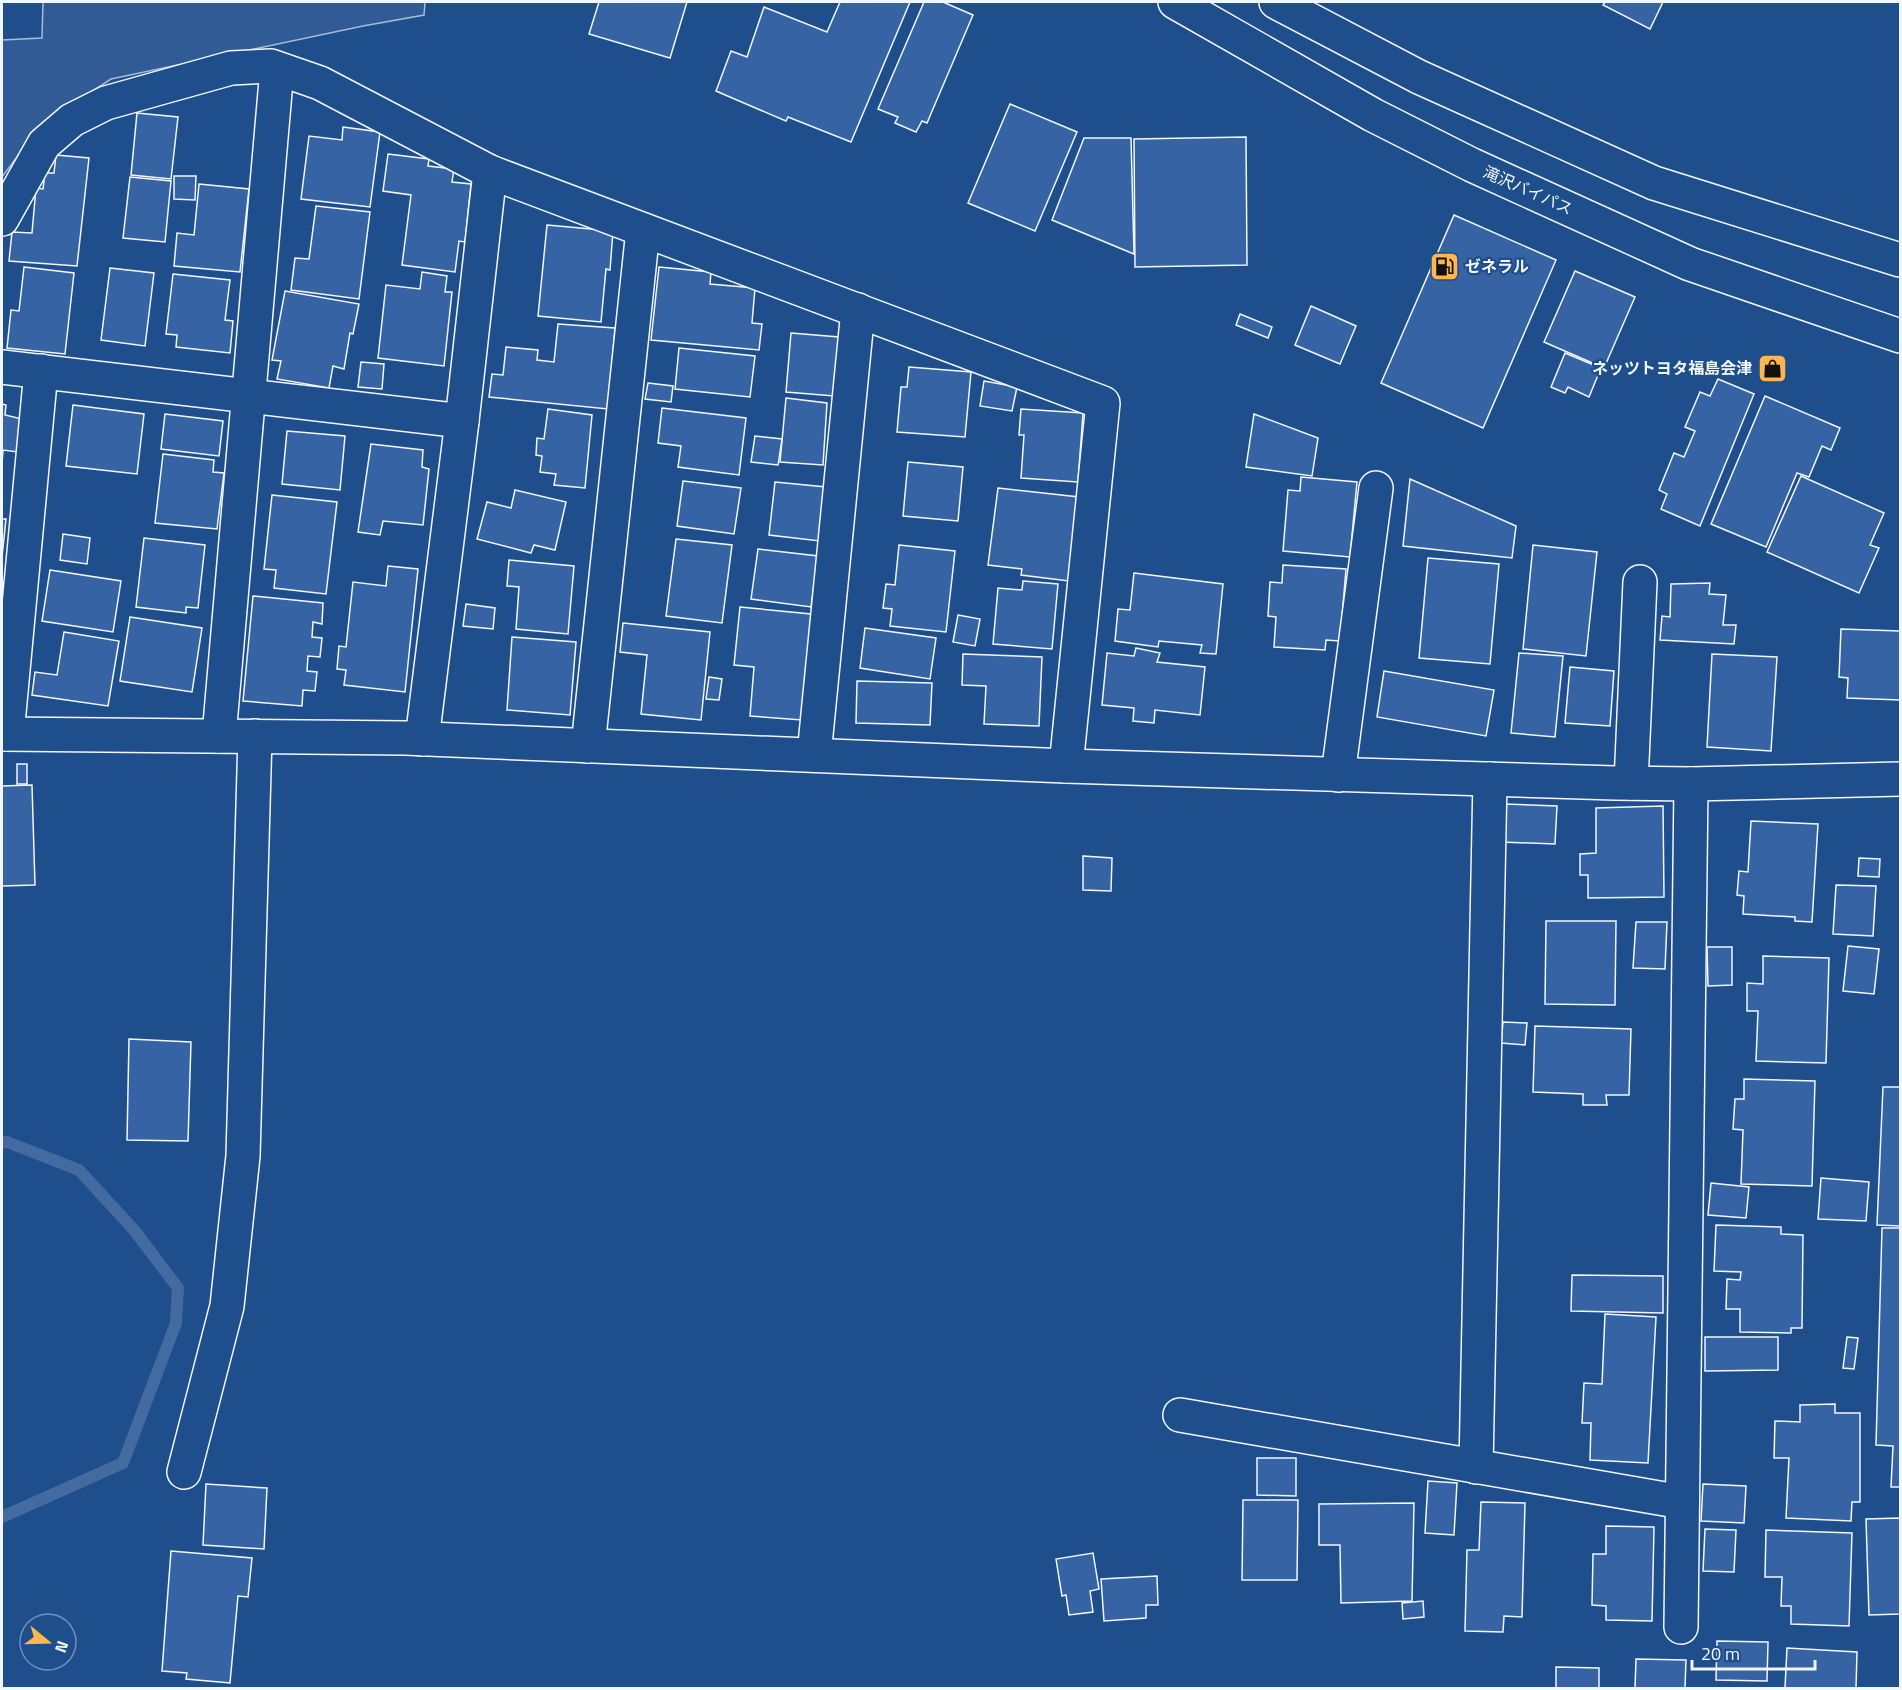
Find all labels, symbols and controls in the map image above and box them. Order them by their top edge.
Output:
street label: 滝沢バイパス [1479,160,1577,220]
fuel station icon: ゼネラル [1428,250,1460,282]
place label: ゼネラル [1465,254,1529,278]
shop icon: ネッツトヨタ福島会津 [1757,352,1789,384]
place label: ネッツトヨタ福島会津 [1592,356,1752,380]
north arrow [18,1612,78,1672]
scale bar [1692,1633,1815,1671]
text: N [49,1638,75,1656]
text: 20 m [1701,1640,1740,1667]

